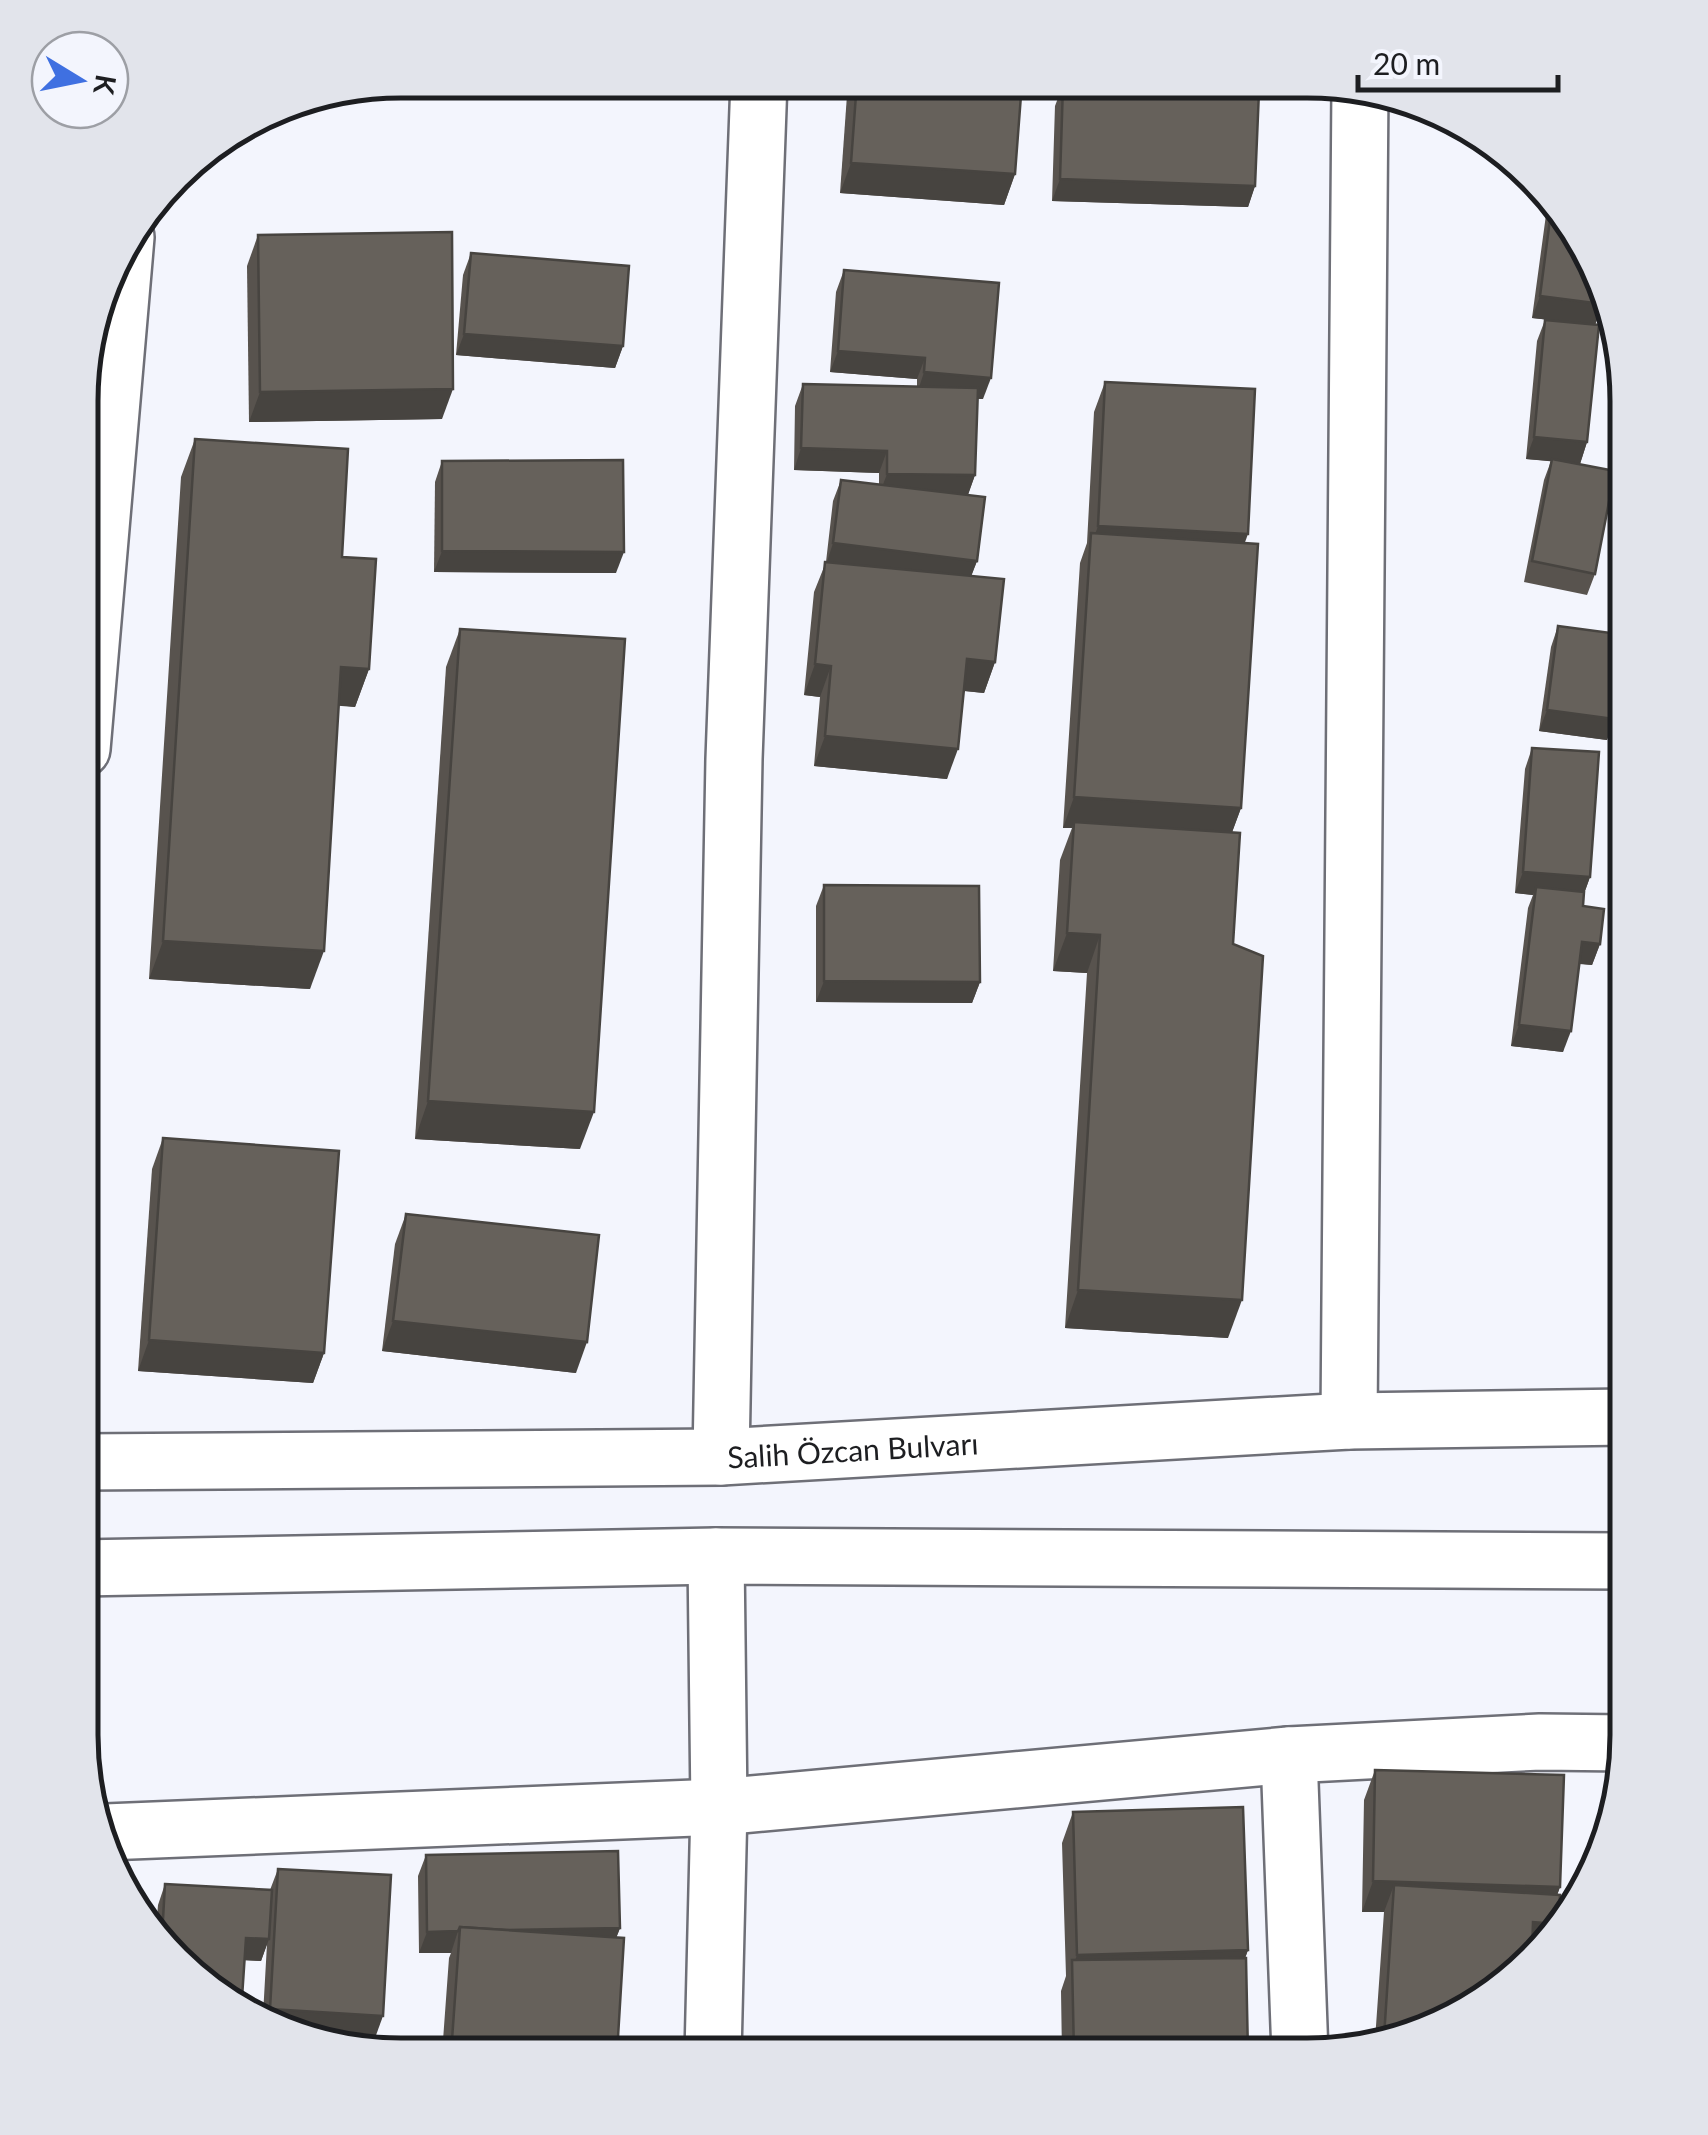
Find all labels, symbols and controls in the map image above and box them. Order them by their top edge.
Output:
north arrow [30,30,130,130]
scale bar [1358,30,1558,92]
text: 20 m [1373,45,1440,81]
text: K [87,72,124,98]
street label: Salih Özcan Bulvarı [726,1424,979,1475]

